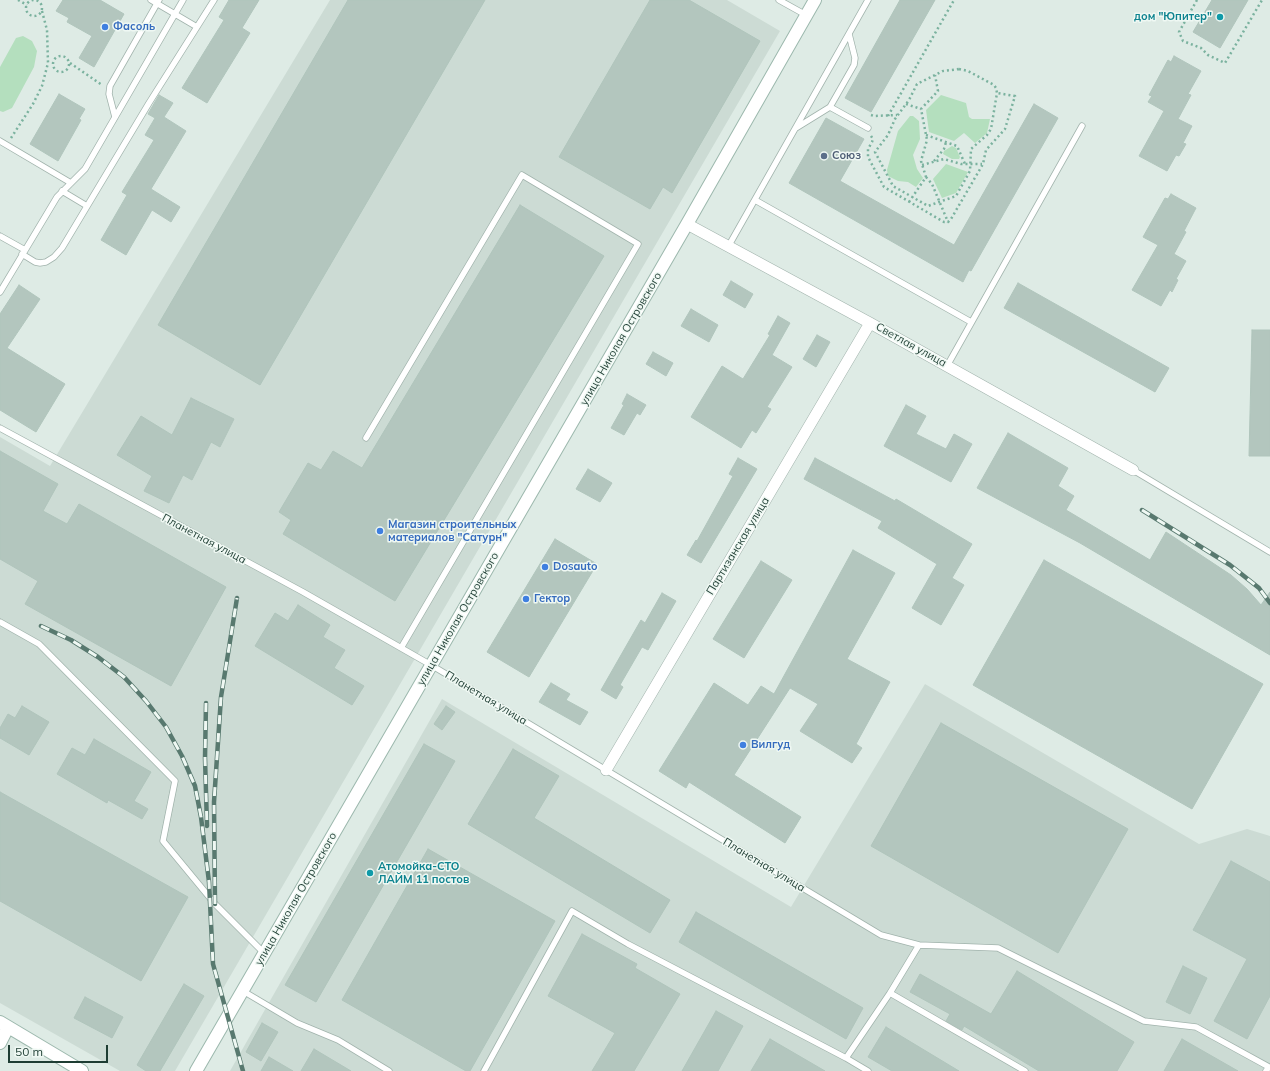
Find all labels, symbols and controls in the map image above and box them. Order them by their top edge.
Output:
place label: дом "Юпитер" [1134,10,1212,24]
marker: дом "Юпитер" [1215,12,1225,22]
place label: Фасоль [113,20,155,34]
marker: Фасоль [100,22,110,32]
place label: Союз [832,149,861,163]
marker: Союз [819,151,829,161]
street label: улица Николая Островского [577,270,665,408]
street label: Светлая улица [873,320,949,370]
street label: Партизанская улица [704,495,772,597]
street label: Планетная улица [160,511,248,567]
place label: Магазин строительных материалов "Сатурн" [388,518,517,544]
marker: Магазин строительных материалов "Сатурн" [375,526,385,536]
street label: улица Николая Островского [414,550,502,688]
place label: Dosauto [553,560,597,574]
marker: Dosauto [540,562,550,572]
place label: Гектор [534,592,570,606]
marker: Гектор [521,594,531,604]
street label: Планетная улица [443,668,529,728]
place label: Вилгуд [751,738,790,752]
marker: Вилгуд [738,740,748,750]
street label: улица Николая Островского [252,830,340,968]
street label: Планетная улица [721,835,807,895]
place label: Атомойка-СТО ЛАЙМ 11 постов [378,860,469,886]
marker: Атомойка-СТО ЛАЙМ 11 постов [365,868,375,878]
scale bar [10,1037,110,1063]
text: 50 m [15,1044,43,1059]

